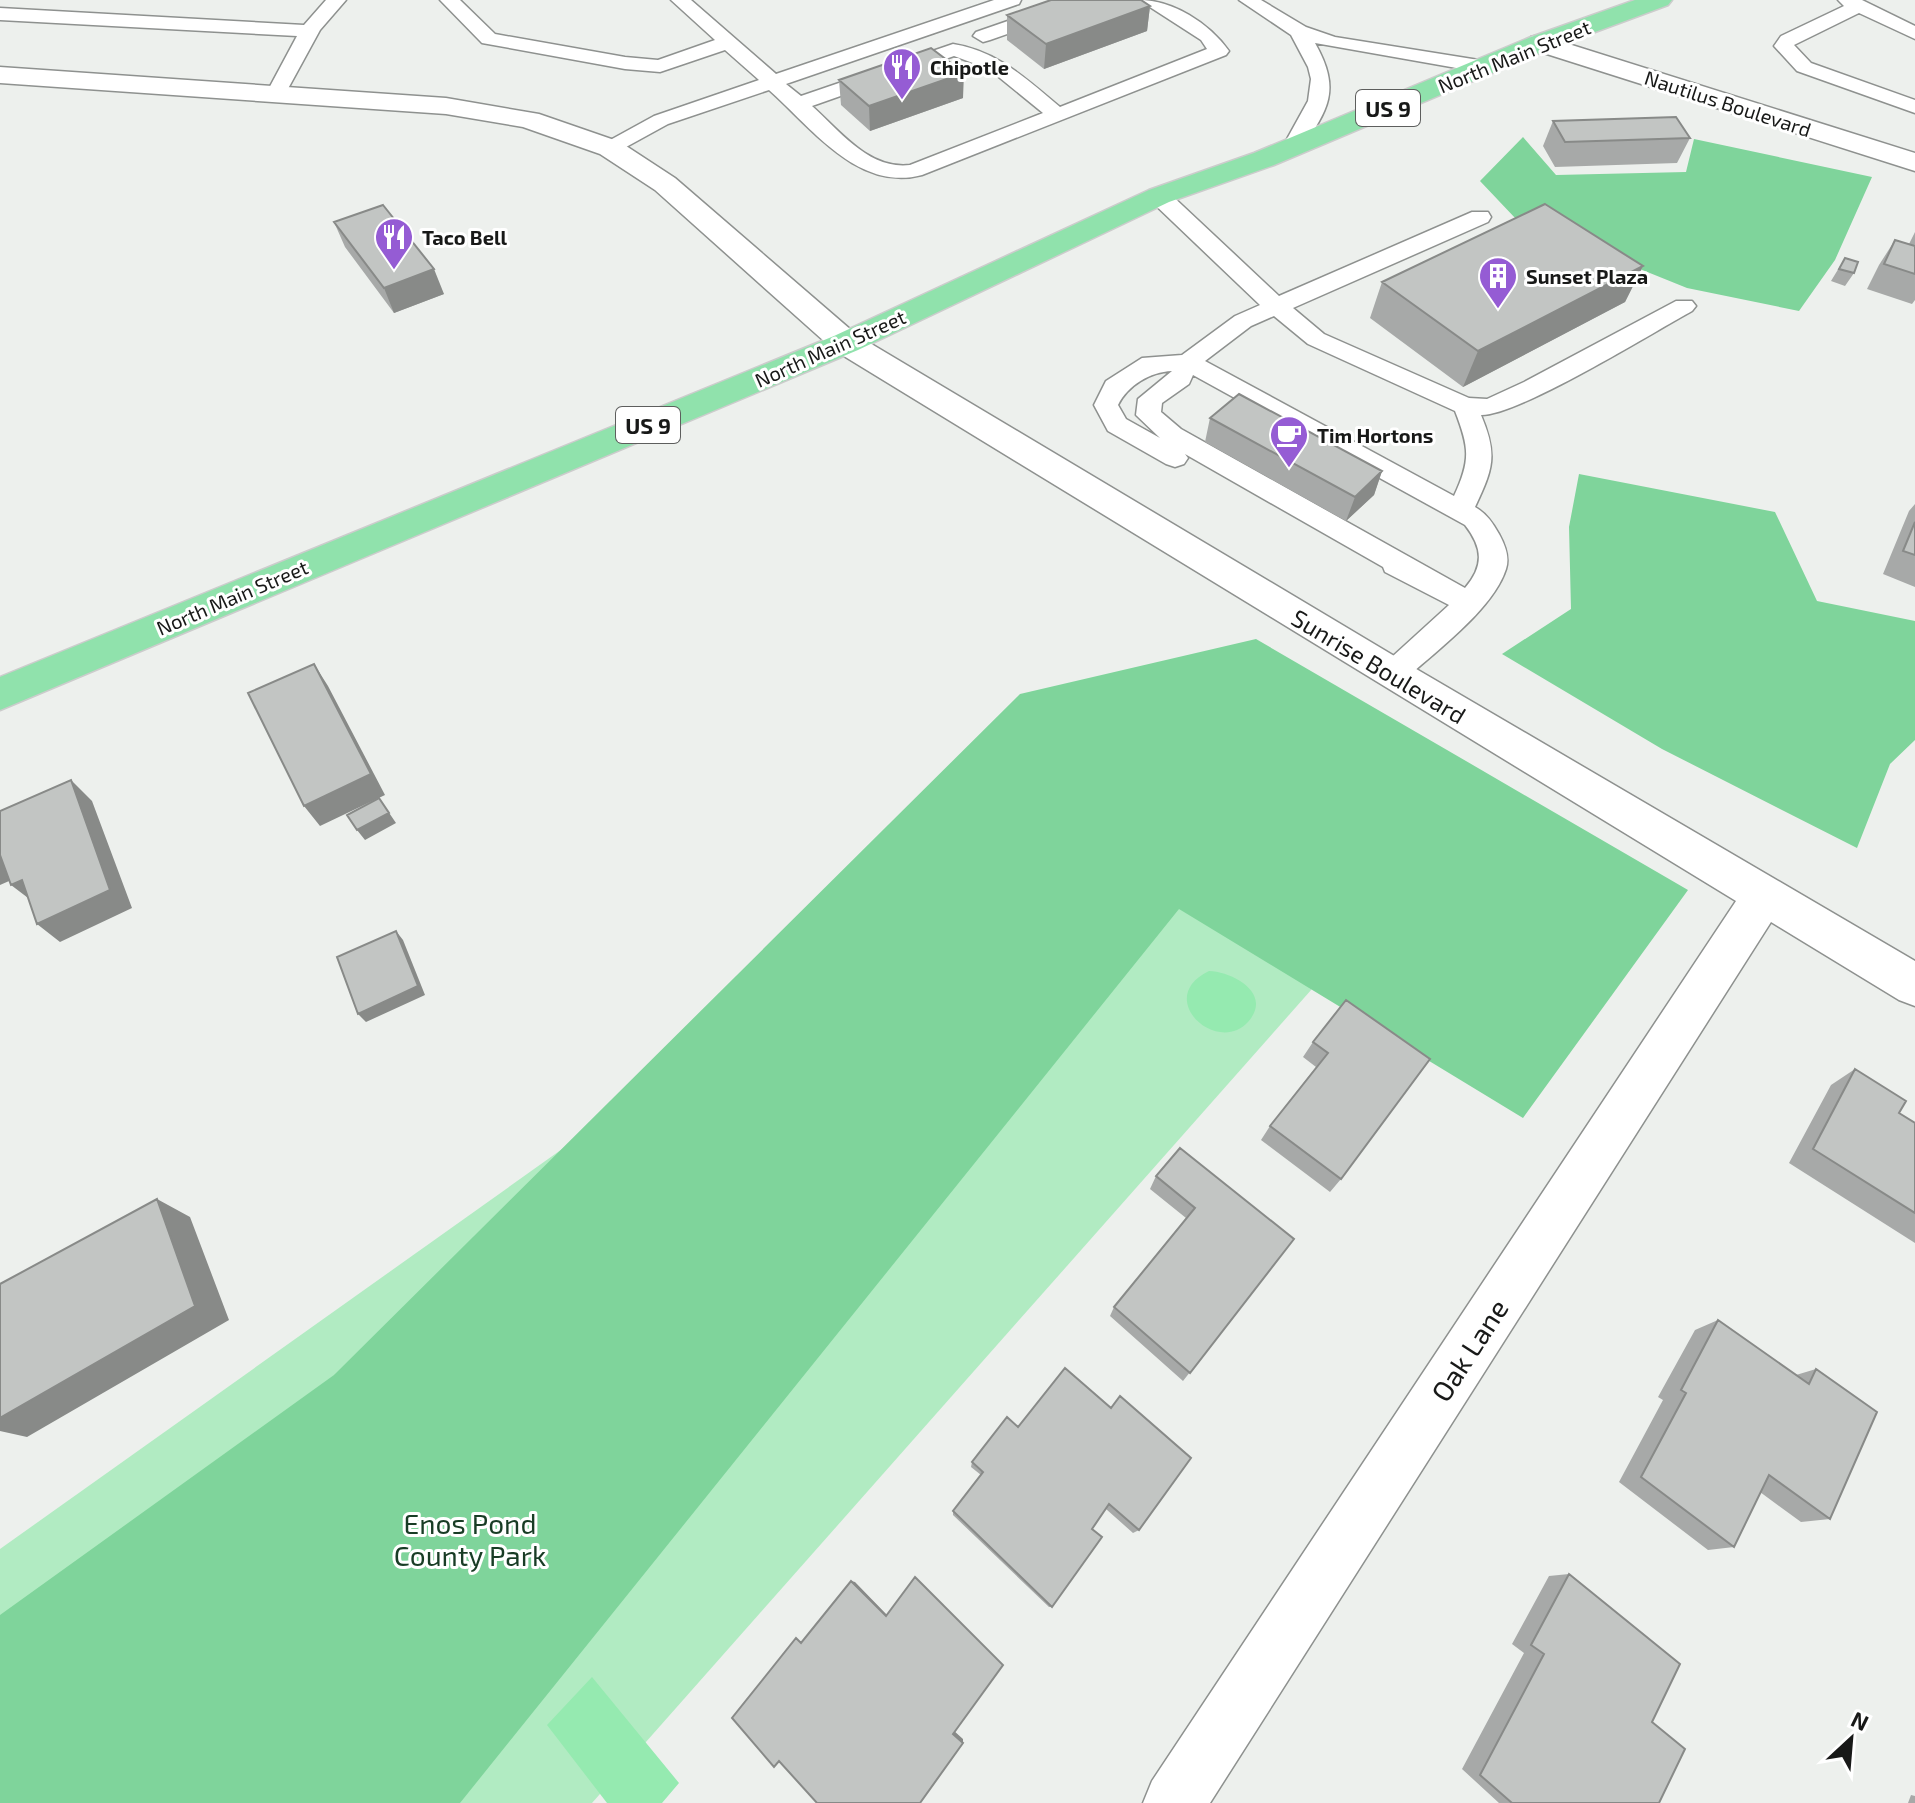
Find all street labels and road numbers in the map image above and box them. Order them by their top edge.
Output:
street label: North Main Street [1434,14,1594,98]
street label: Nautilus Boulevard [1642,65,1814,141]
road number: US 9 [1356,90,1420,126]
street label: North Main Street [751,304,909,392]
road number: US 9 [616,407,680,443]
street label: North Main Street [153,554,312,640]
street label: Sunrise Boulevard [1287,603,1471,729]
street label: Oak Lane [1423,1292,1515,1408]

